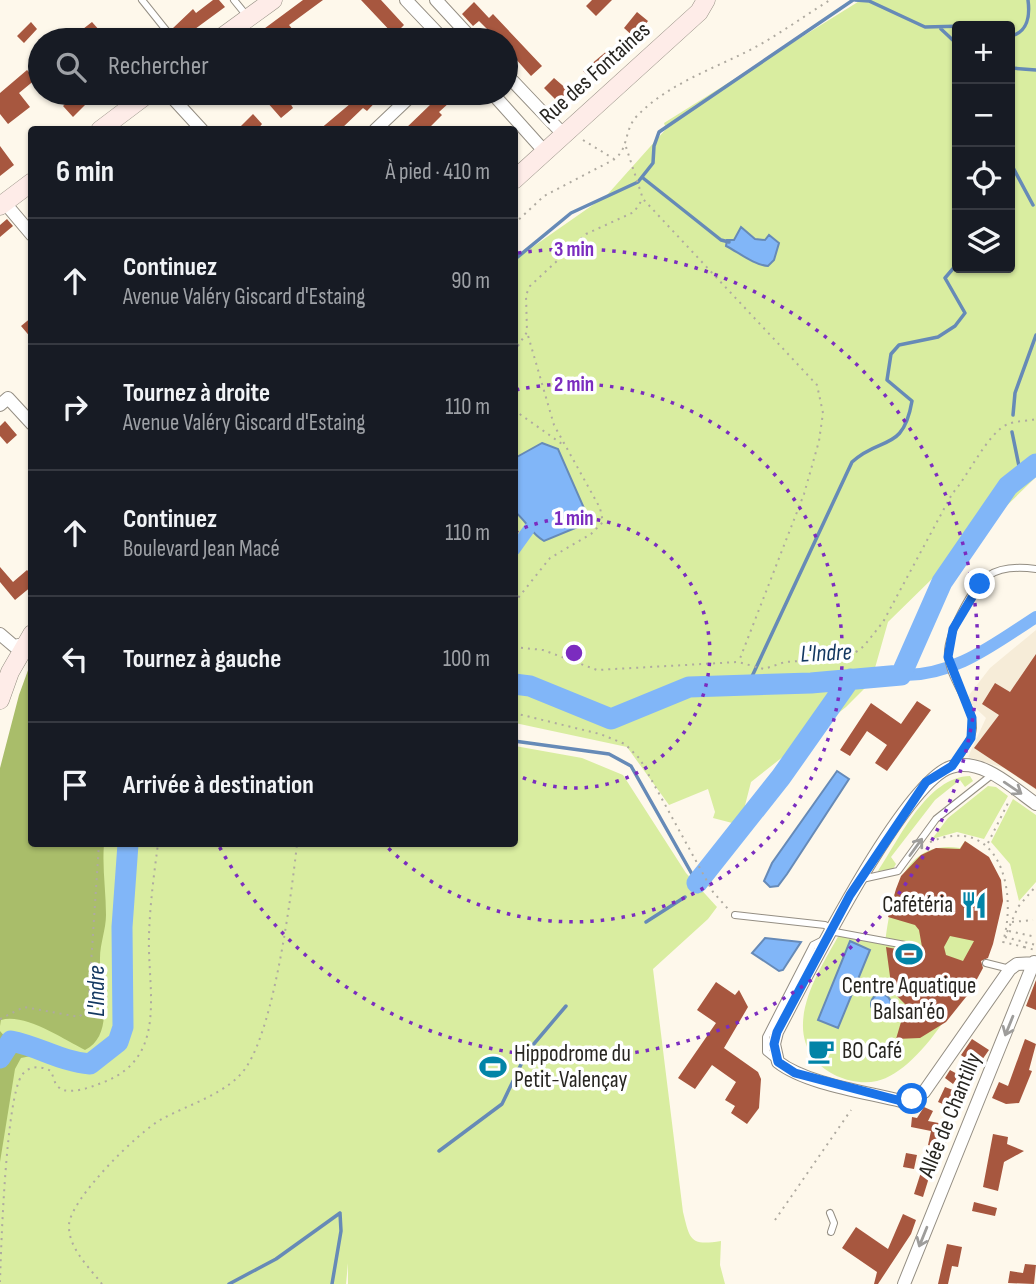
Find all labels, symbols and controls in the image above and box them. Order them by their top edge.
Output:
street label: Rue des Fontaines [534,16,656,130]
map controls [952,21,1015,273]
button: + [952,21,1015,84]
search box [28,28,518,105]
icon: search [52,48,90,86]
text: Rechercher [108,51,209,82]
button: − [952,84,1015,147]
button: locate [952,147,1015,210]
text: 6 min [56,154,114,190]
text: À pied · 410 m [386,158,490,186]
button: layers [952,210,1015,273]
text: 3 min [554,237,594,262]
text: Continuez [123,252,217,283]
icon: ahead [56,262,94,300]
text: 90 m [451,267,490,295]
text: Avenue Valéry Giscard d'Estaing [123,283,366,311]
text: 2 min [554,372,594,397]
text: Tournez à droite [123,378,270,409]
icon: right [56,388,94,426]
text: 110 m [445,393,490,421]
text: Avenue Valéry Giscard d'Estaing [123,409,366,437]
text: Continuez [123,504,217,535]
text: 1 min [554,506,594,531]
icon: ahead [56,514,94,552]
text: 110 m [445,519,490,547]
text: Boulevard Jean Macé [123,535,280,563]
route end [964,568,995,599]
water label: L'Indre [800,637,852,669]
icon: left [56,640,94,678]
centre of rings [562,641,586,665]
text: Tournez à gauche [123,644,281,675]
text: 100 m [443,645,490,673]
icon: arrive [56,766,94,804]
text: Arrivée à destination [123,770,314,801]
one-way arrow [1003,781,1022,795]
one-way arrow [908,838,923,857]
restaurant icon: Cafétéria [959,890,989,920]
place label: Cafétéria [882,891,953,919]
sports icon: Centre Aquatique Balsan'éo [894,939,924,969]
water label: L'Indre [82,965,111,1017]
place label: Centre Aquatique Balsan'éo [842,972,976,1026]
one-way arrow [1001,1014,1014,1036]
cafe icon: BO Café [806,1036,836,1066]
place label: BO Café [842,1037,902,1065]
place label: Hippodrome du Petit-Valençay [514,1040,631,1094]
street label: Allée de Chantilly [912,1048,988,1182]
sports icon: Hippodrome du Petit-Valençay [478,1052,508,1082]
route start [896,1083,927,1114]
one-way arrow [916,1225,929,1247]

